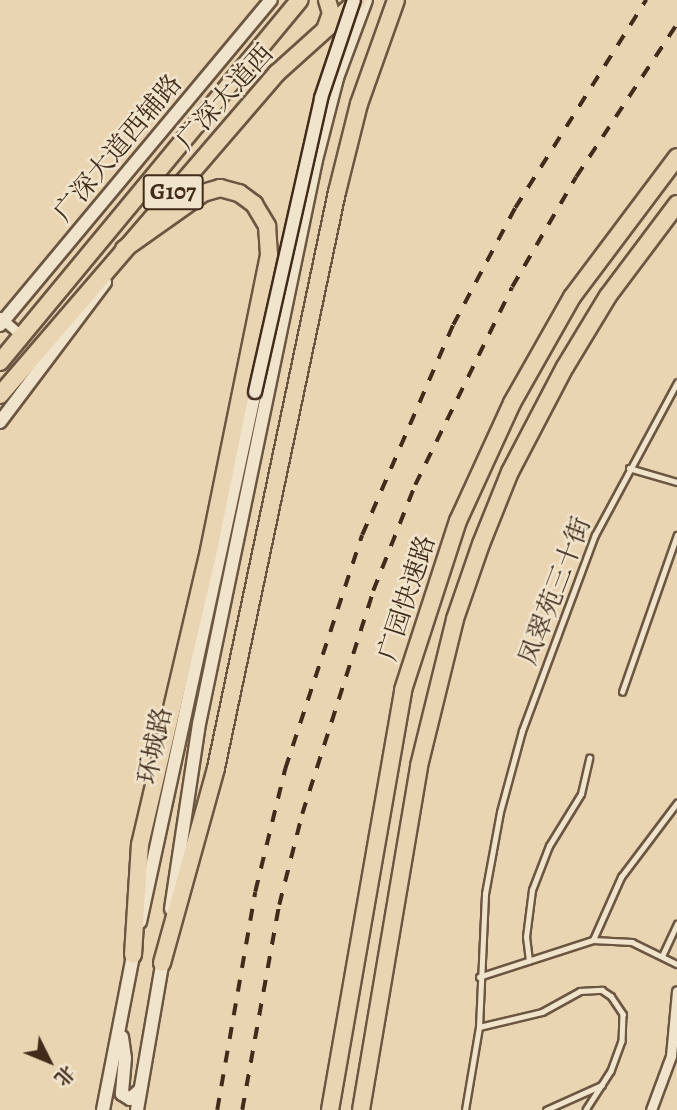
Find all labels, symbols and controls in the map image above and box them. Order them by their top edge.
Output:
street label: 广深大道西 [170,38,280,156]
street label: 广深大道西辅路 [48,68,188,228]
road number: G107 [142,172,204,212]
street label: 凤翠苑三十街 [512,513,598,669]
street label: 广园快速路 [372,531,442,665]
street label: 环城路 [132,705,178,787]
north arrow [14,1026,84,1096]
text: 北 [48,1059,80,1091]

